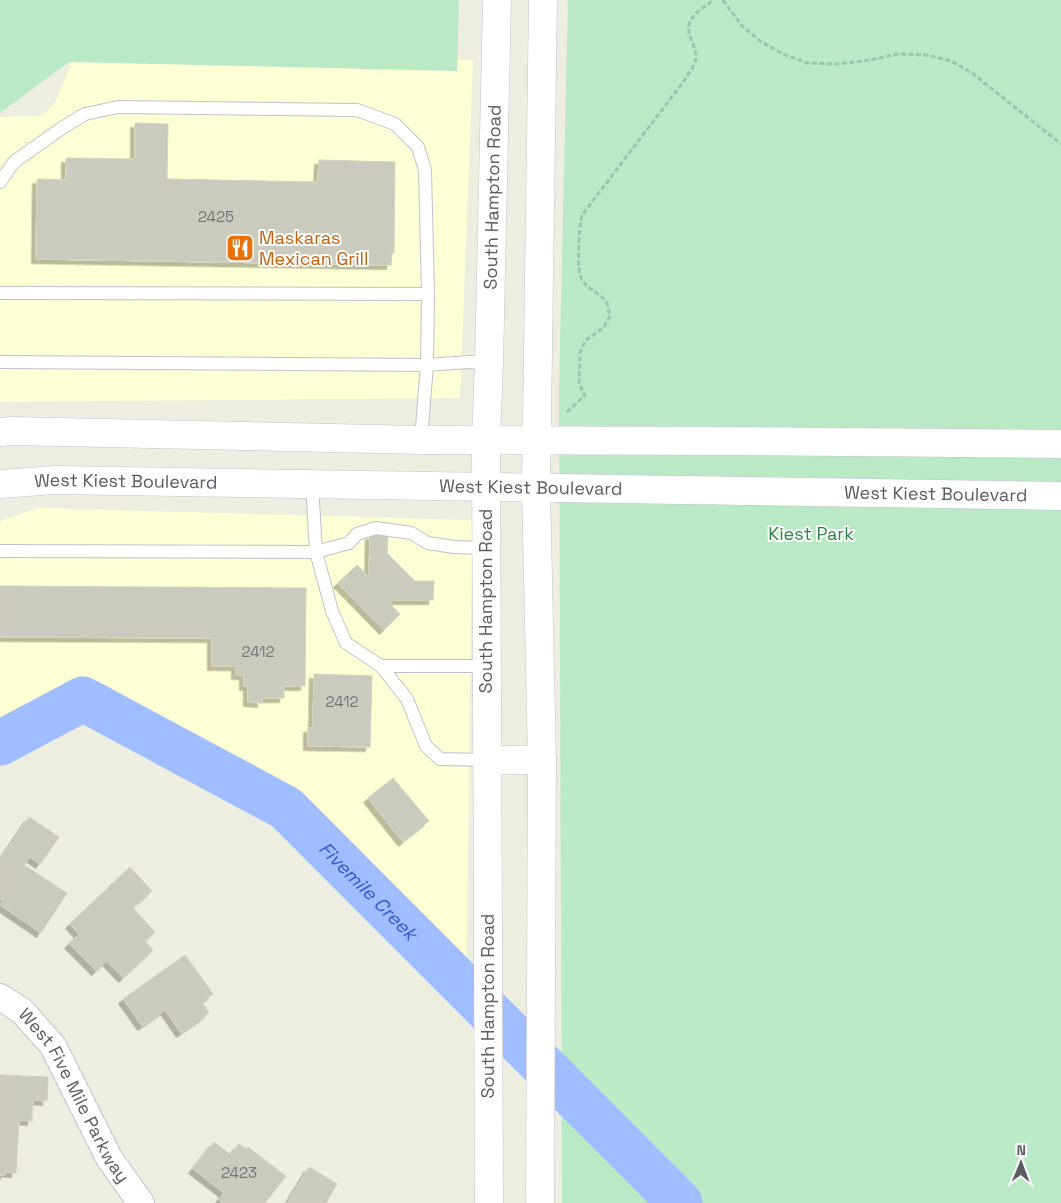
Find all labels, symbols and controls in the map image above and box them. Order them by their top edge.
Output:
street label: South Hampton Road [479,104,506,290]
house number: 2425 [198,207,234,226]
place label: Maskaras Mexican Grill [259,226,368,270]
restaurant icon: Maskaras Mexican Grill [225,233,255,263]
street label: West Kiest Boulevard [33,468,218,494]
street label: West Kiest Boulevard [439,474,623,500]
street label: West Kiest Boulevard [844,481,1028,506]
street label: South Hampton Road [474,509,497,693]
park label: Kiest Park [768,522,854,545]
house number: 2412 [242,642,274,661]
house number: 2412 [326,692,358,711]
water label: Fivemile Creek [313,836,425,948]
street label: South Hampton Road [476,914,499,1098]
street label: West Five Mile Parkway [14,1003,135,1187]
north arrow [996,1138,1046,1188]
text: N [1016,1141,1026,1159]
house number: 2423 [221,1163,257,1182]

